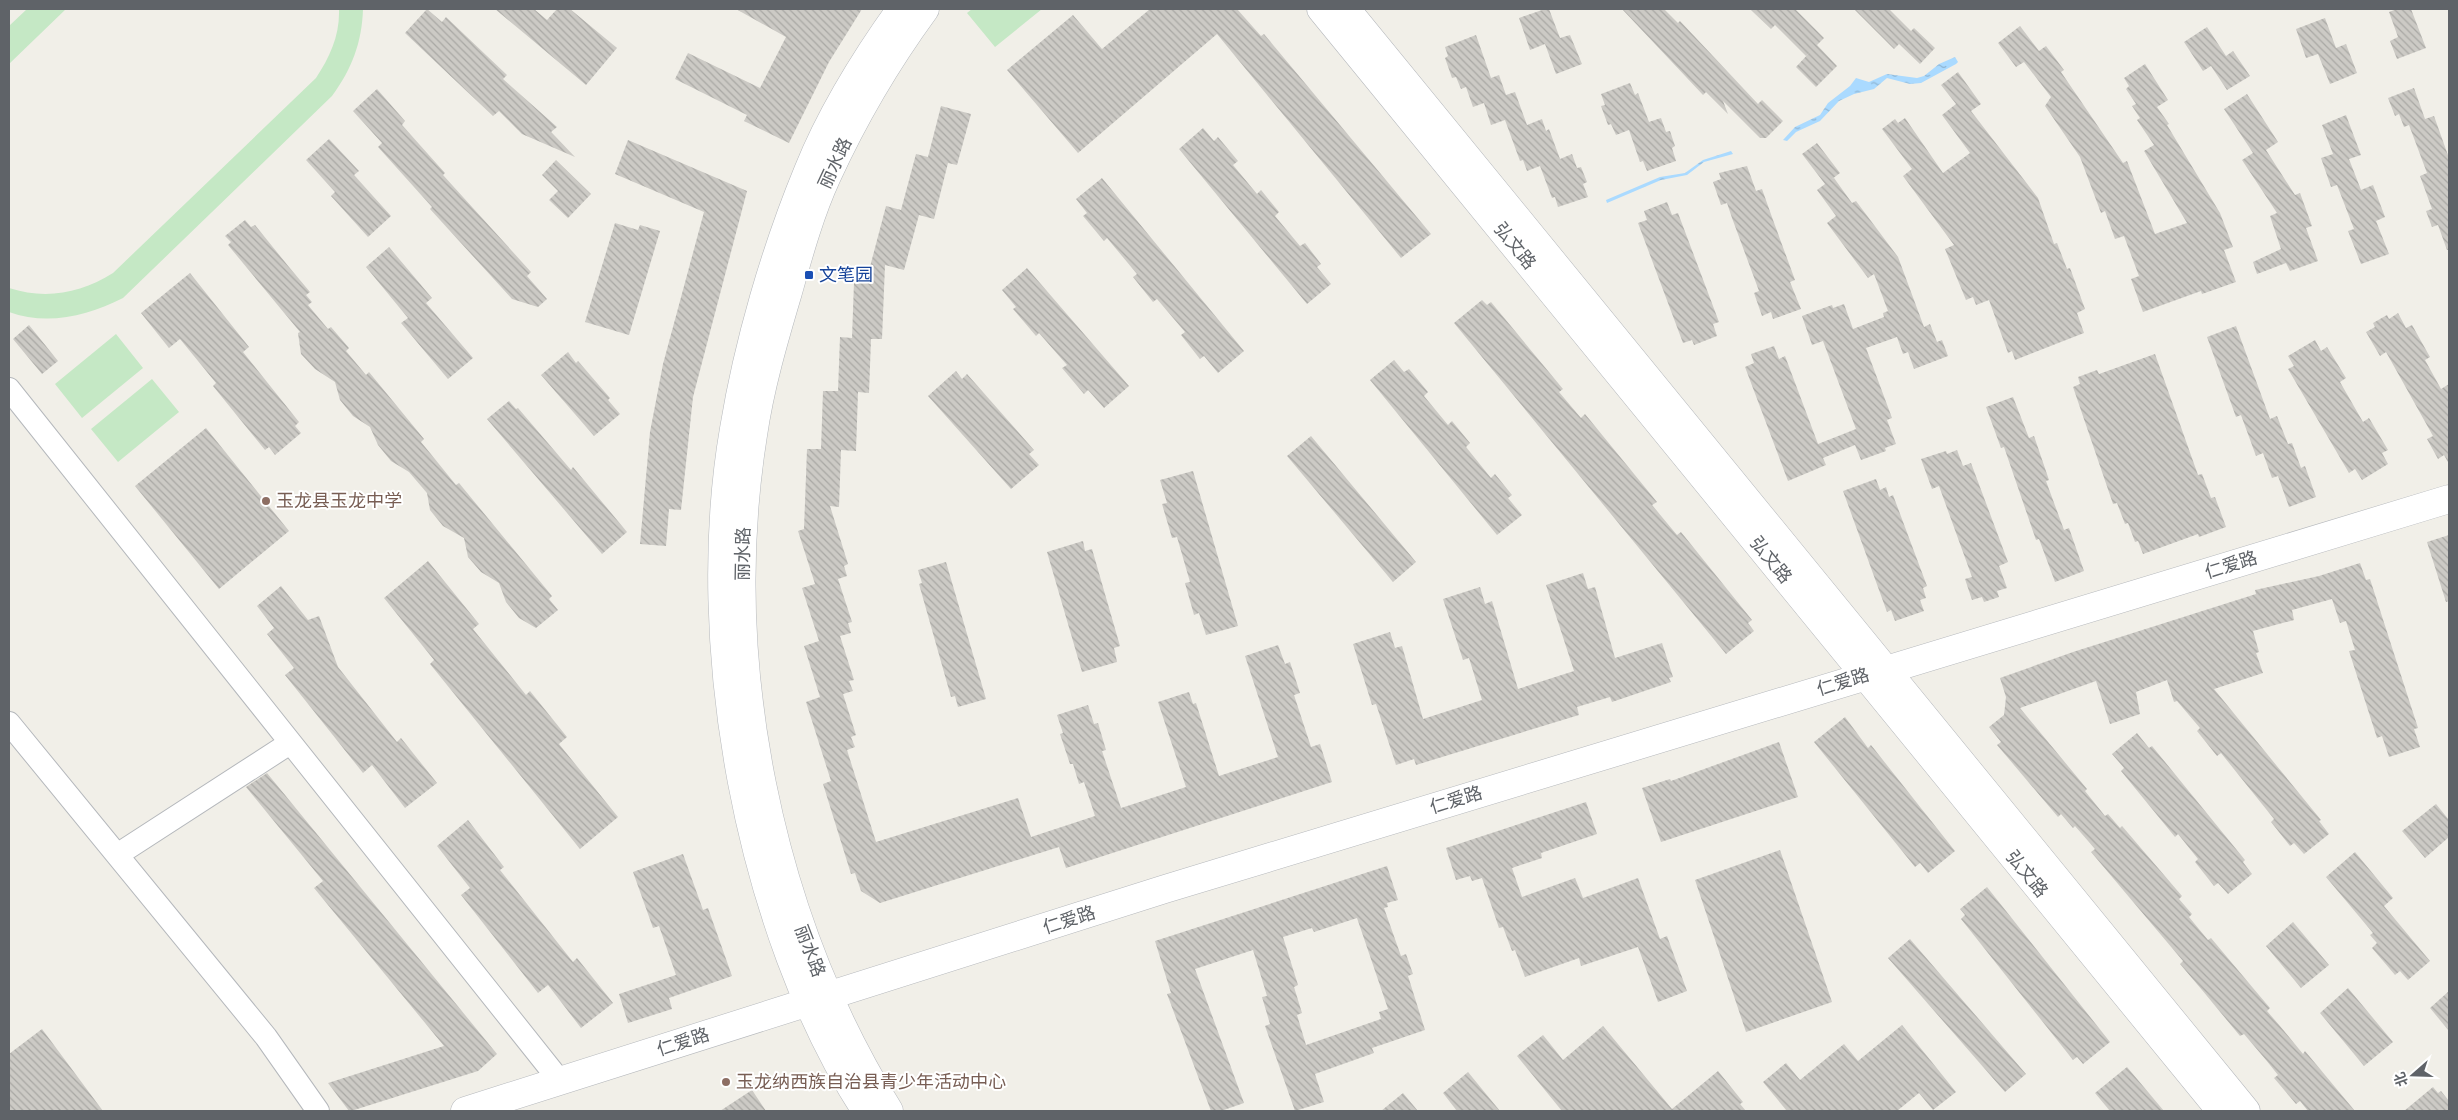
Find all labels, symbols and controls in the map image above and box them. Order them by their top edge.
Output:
street label: 丽水路 [814,134,856,192]
street label: 弘文路 [1489,218,1541,274]
place label: 文笔园 [819,264,873,286]
marker: 文笔园 [803,269,815,281]
place label: 玉龙县玉龙中学 [276,490,402,512]
marker: 玉龙县玉龙中学 [260,495,272,507]
street label: 丽水路 [732,527,754,581]
street label: 弘文路 [1745,532,1797,588]
street label: 仁爱路 [2202,547,2260,583]
street label: 仁爱路 [1814,664,1872,700]
street label: 仁爱路 [1427,782,1485,818]
street label: 弘文路 [2001,846,2053,902]
street label: 仁爱路 [1040,901,1098,939]
street label: 丽水路 [790,922,830,980]
street label: 仁爱路 [654,1023,712,1061]
north arrow [2388,1050,2438,1100]
text: 北 [2390,1070,2412,1089]
place label: 玉龙纳西族自治县青少年活动中心 [736,1071,1006,1093]
marker: 玉龙纳西族自治县青少年活动中心 [720,1076,732,1088]

